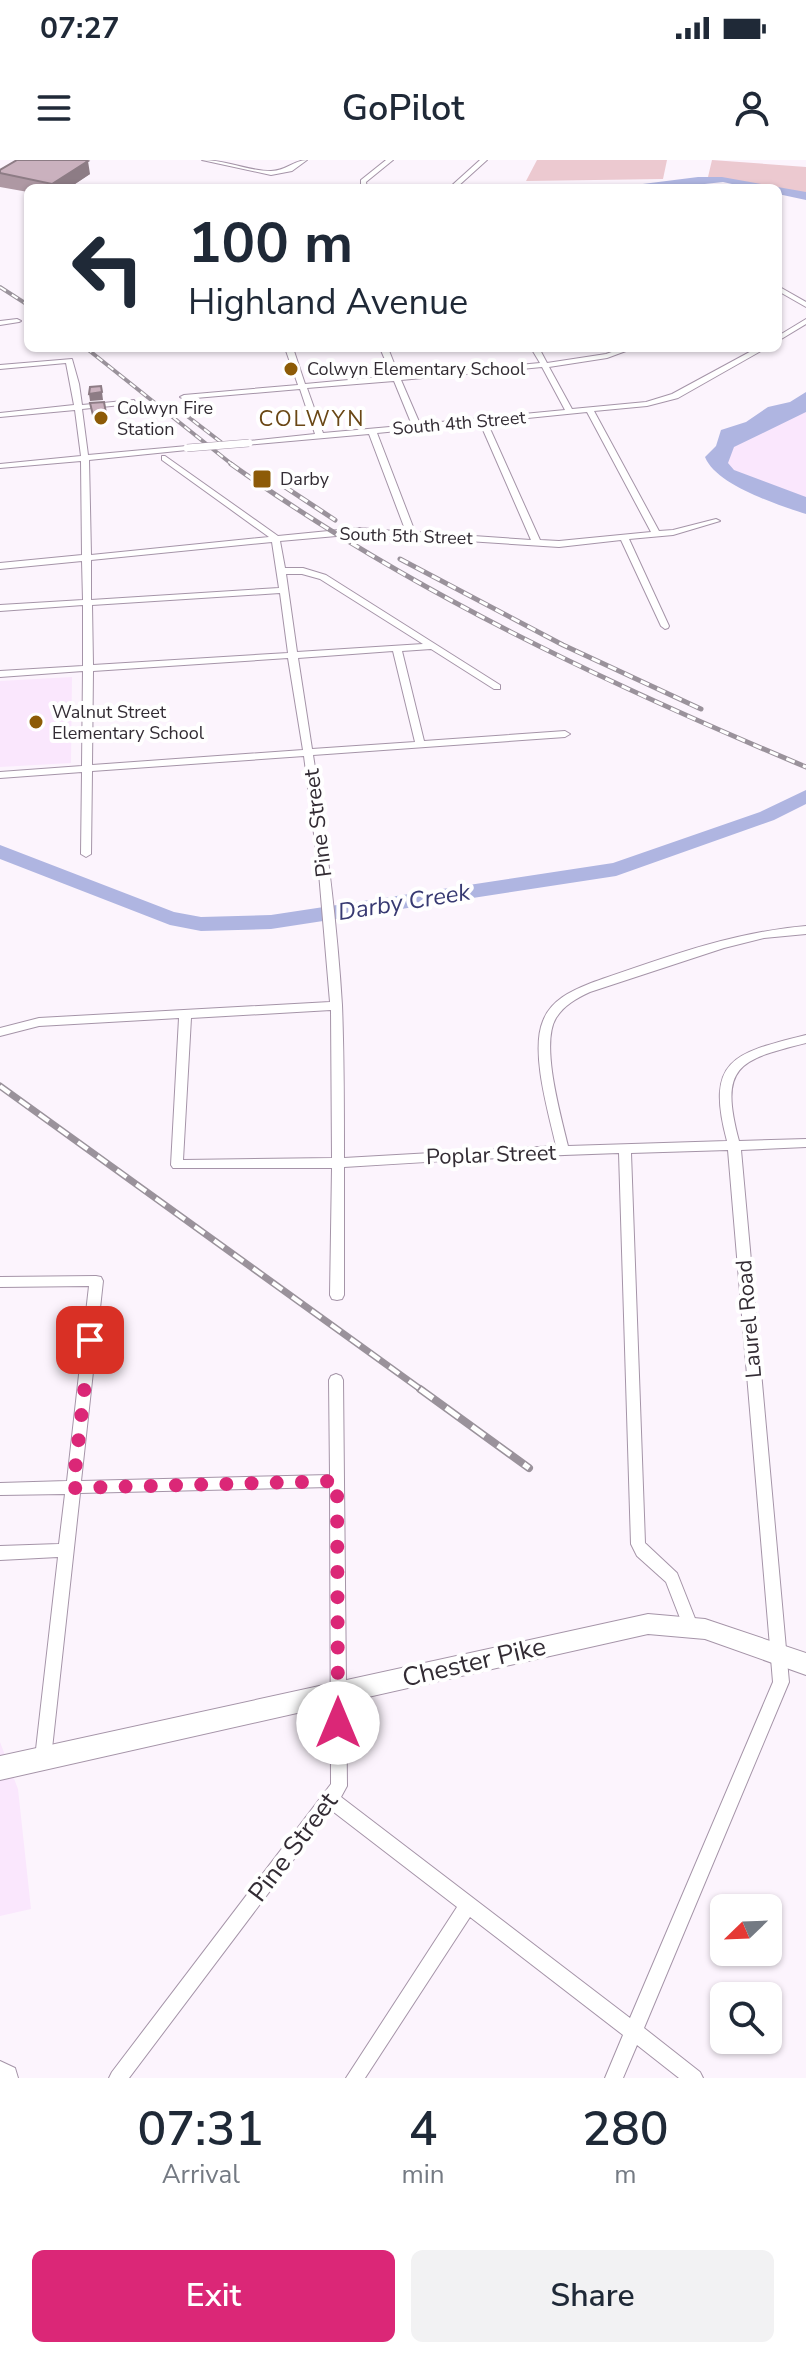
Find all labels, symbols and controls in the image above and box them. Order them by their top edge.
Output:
text: 07:27 [40,8,119,49]
text: GoPilot [342,84,464,133]
icon: menu [32,86,76,130]
icon: person [730,86,774,130]
text: 100 m [188,205,353,282]
icon: left [56,216,160,320]
text: Highland Avenue [188,278,468,327]
place label: Colwyn Elementary School [307,357,526,381]
marker: Colwyn Elementary School [282,360,300,378]
place label: Colwyn Fire Station [117,396,213,441]
district label: COLWYN [258,404,366,434]
street label: South 4th Street [392,405,527,441]
marker: Colwyn Fire Station [92,409,110,427]
place label: Darby [280,467,330,491]
marker: Darby [251,468,273,490]
street label: South 5th Street [339,522,474,550]
place label: Walnut Street Elementary School [52,700,205,745]
marker: Walnut Street Elementary School [27,713,45,731]
street label: Pine Street [296,767,340,879]
water label: Darby Creek [336,876,473,928]
street label: Poplar Street [425,1138,557,1172]
street label: Laurel Road [729,1259,769,1379]
pin [56,1306,124,1374]
icon: arrive [68,1318,112,1362]
street label: Chester Pike [399,1628,549,1696]
position arrow [296,1681,380,1765]
street label: Pine Street [240,1784,346,1909]
north arrow [710,1894,782,1966]
map controls [710,1894,782,2054]
button: search [710,1982,782,2054]
text: 07:31 [137,2096,264,2162]
text: 4 [409,2096,437,2162]
text: 280 [582,2096,669,2162]
text: Arrival [162,2157,240,2192]
text: min [402,2157,445,2192]
text: m [614,2157,636,2192]
button: Exit [32,2250,395,2342]
button: Share [411,2250,774,2342]

